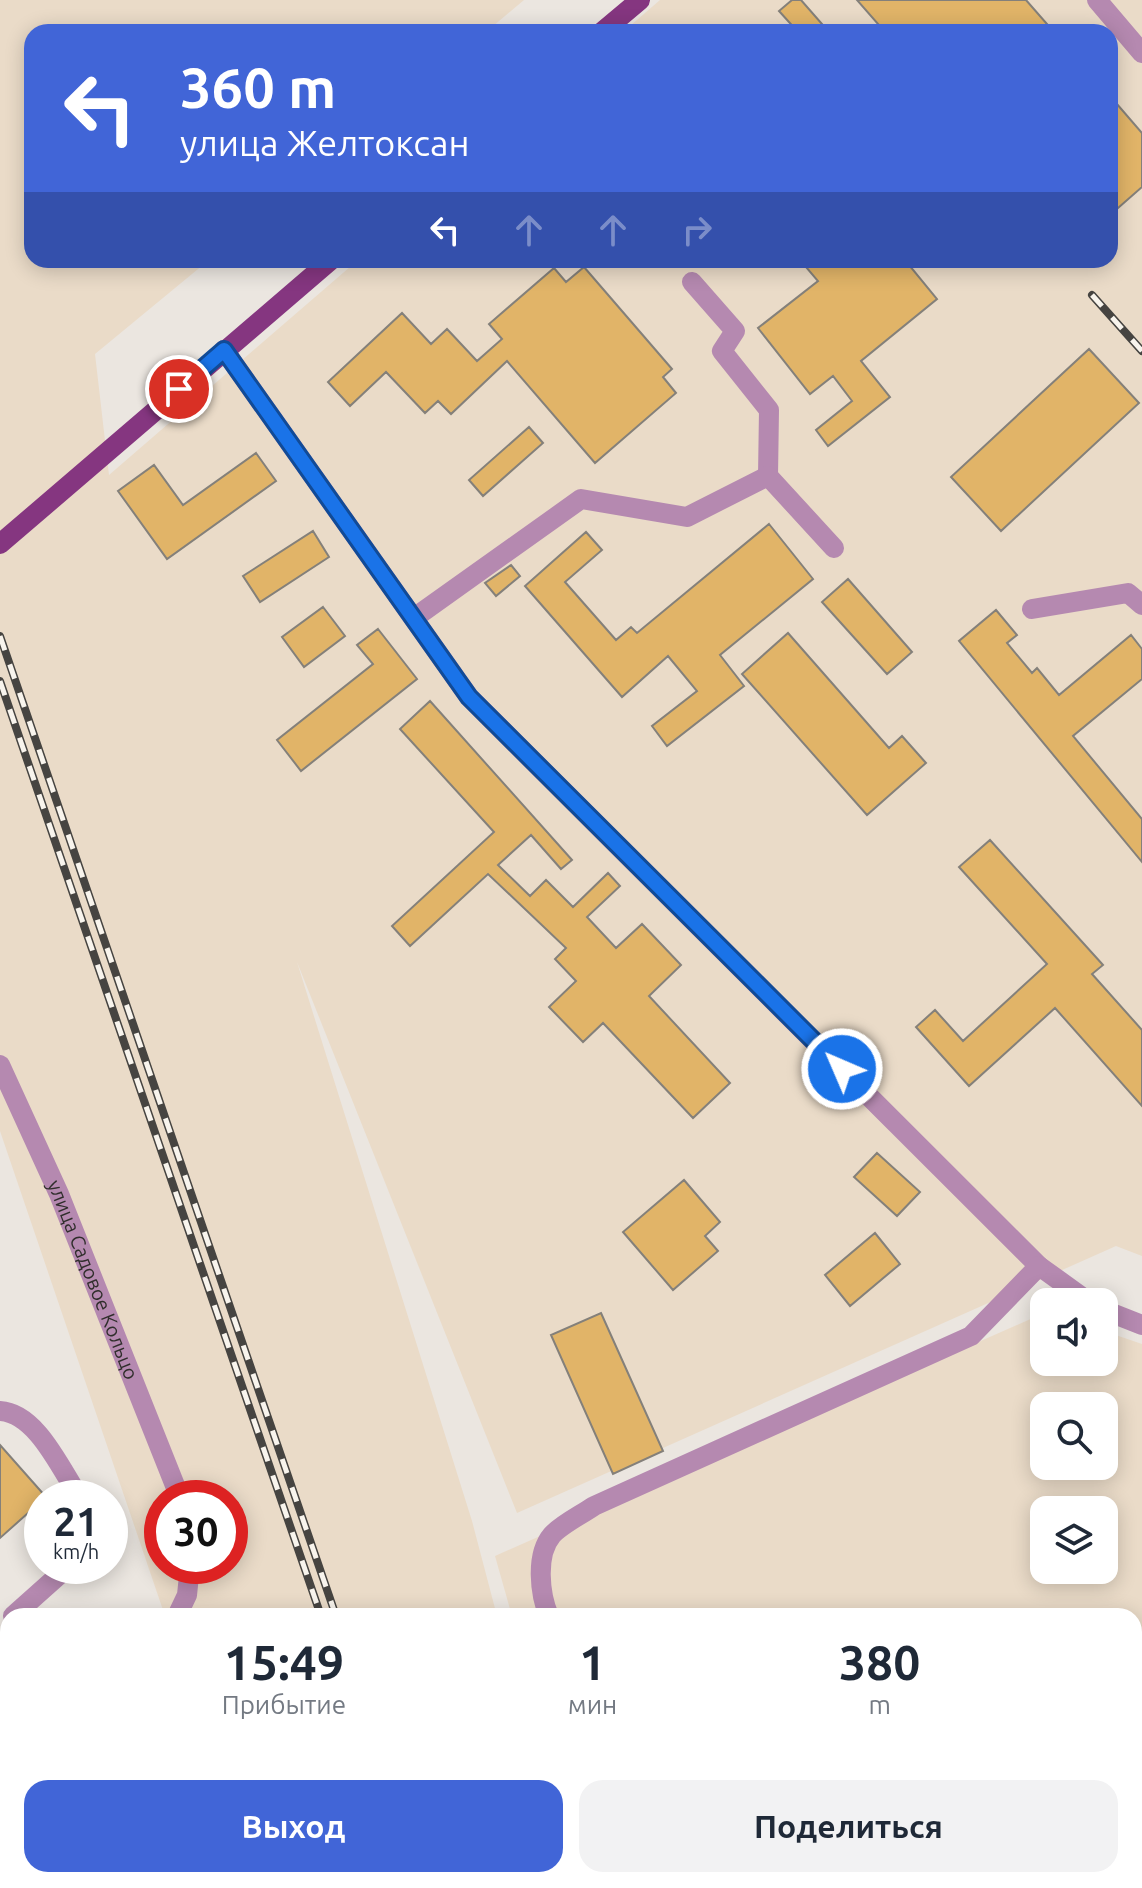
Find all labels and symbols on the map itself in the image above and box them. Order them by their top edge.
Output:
pin [145,355,213,423]
position arrow [800,1027,884,1111]
street label: улица Садовое Кольцо [43,1176,144,1383]
speed limit sign: 30 [144,1480,248,1584]

